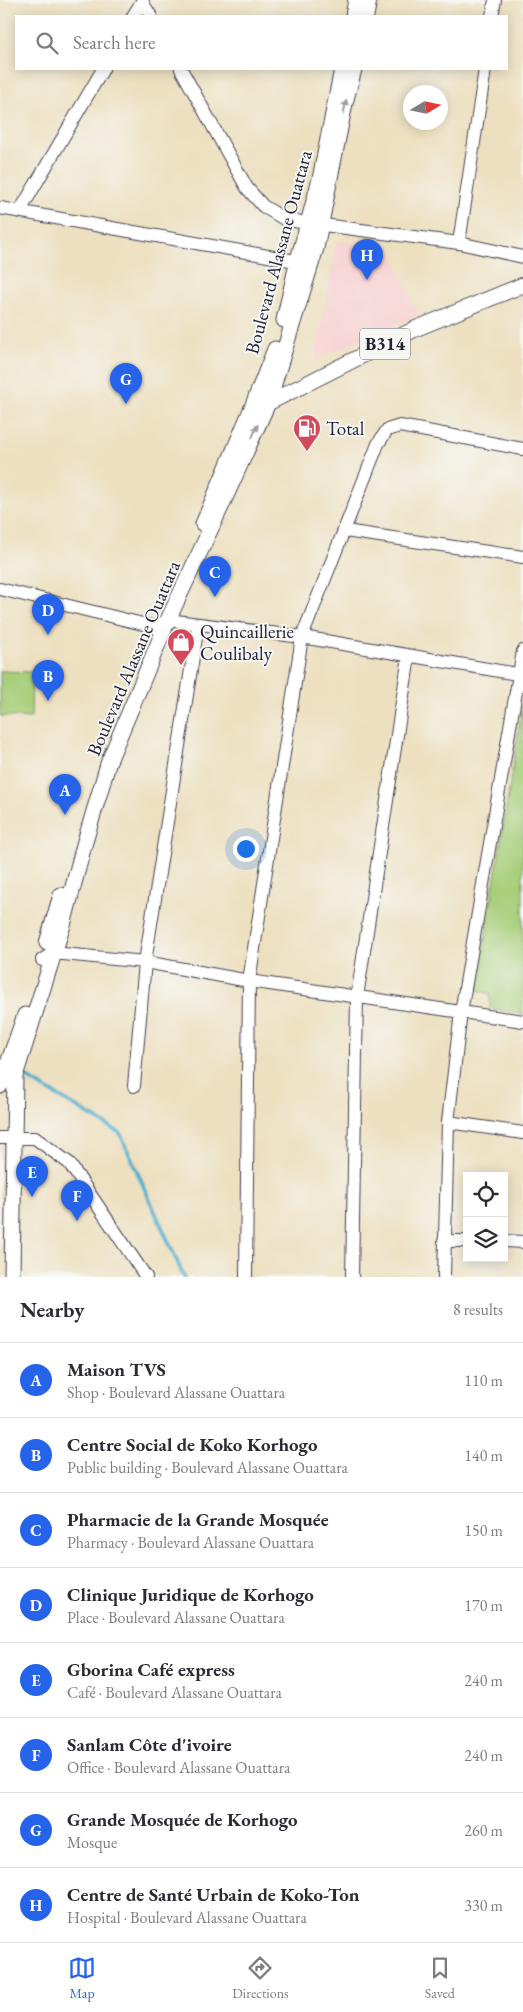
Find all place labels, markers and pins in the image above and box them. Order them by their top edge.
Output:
pin: H [351,239,383,280]
pin: G [110,363,142,404]
fuel station icon: Total [292,413,322,452]
place label: Total [326,416,365,441]
pin: C [199,556,231,597]
pin: D [32,594,64,635]
place label: Quincaillerie Coulibaly [200,619,294,666]
shop icon: Quincaillerie Coulibaly [166,627,196,666]
pin: B [32,660,64,701]
pin: A [49,774,81,815]
pin: E [16,1156,48,1197]
pin: F [61,1180,93,1221]

